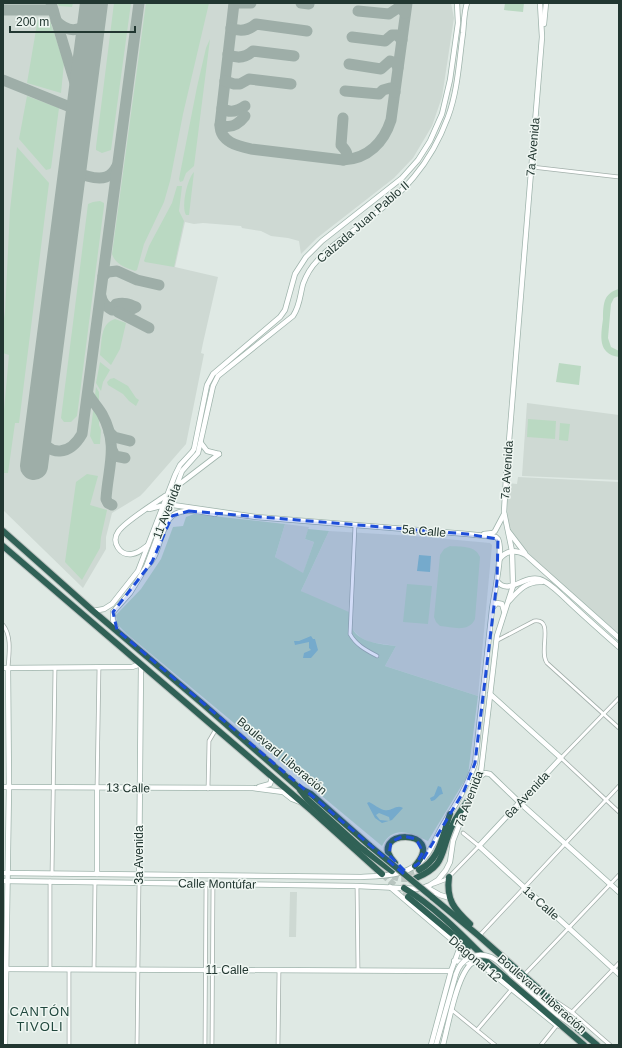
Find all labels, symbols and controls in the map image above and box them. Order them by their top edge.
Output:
scale bar [10,8,135,34]
text: 200 m [16,15,49,29]
street label: 7a Avenida [523,117,543,177]
street label: Calzada Juan Pablo II [314,178,412,266]
street label: 7a Avenida [498,440,516,500]
street label: 11 Avenida [150,481,184,541]
street label: 5a Calle [401,522,447,540]
street label: Boulevard Liberación [234,714,330,798]
street label: 6a Avenida [502,768,553,821]
street label: 7a Avenida [452,769,486,829]
street label: 13 Calle [106,781,150,795]
street label: 3a Avenida [132,825,146,885]
street label: Calle Montúfar [178,876,256,892]
street label: 1a Calle [520,883,562,923]
street label: Diagonal 12 [446,933,504,985]
street label: Boulevard Liberación [495,952,589,1036]
street label: 11 Calle [205,963,249,977]
district label: CANTÓN TIVOLI [10,1004,70,1034]

